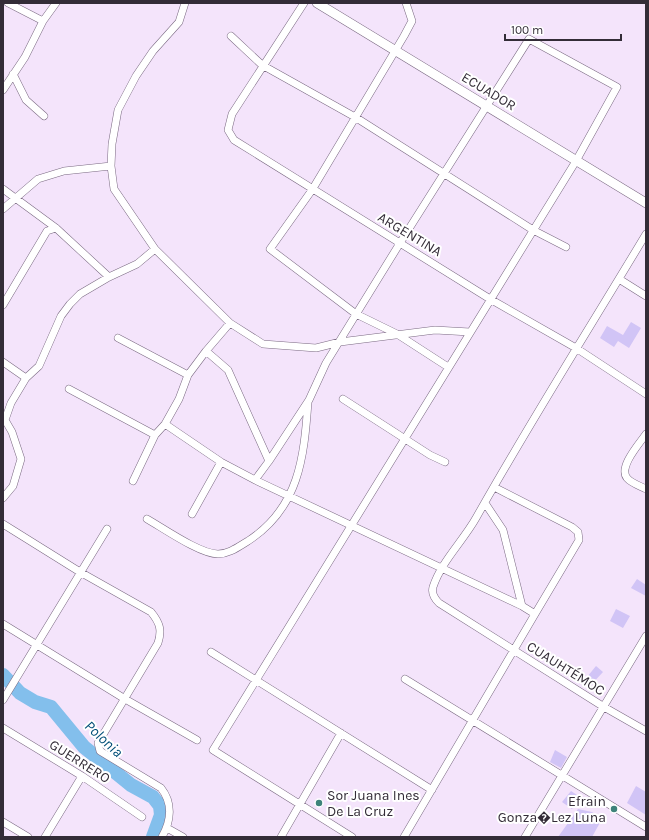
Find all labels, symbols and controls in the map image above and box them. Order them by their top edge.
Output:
scale bar [505,16,621,42]
text: 100 m [511,23,543,37]
street label: ECUADOR [458,69,519,114]
street label: ARGENTINA [375,209,445,260]
street label: CUAUHTÉMOC [524,637,608,699]
water label: Polonia [81,717,127,761]
street label: GUERRERO [46,736,113,787]
place label: Sor Juana Ines De La Cruz [327,787,420,820]
place label: Efrain Gonza�Lez Luna [498,793,606,826]
marker: Sor Juana Ines De La Cruz [314,798,324,808]
marker: Efrain Gonza�Lez Luna [609,804,619,814]

